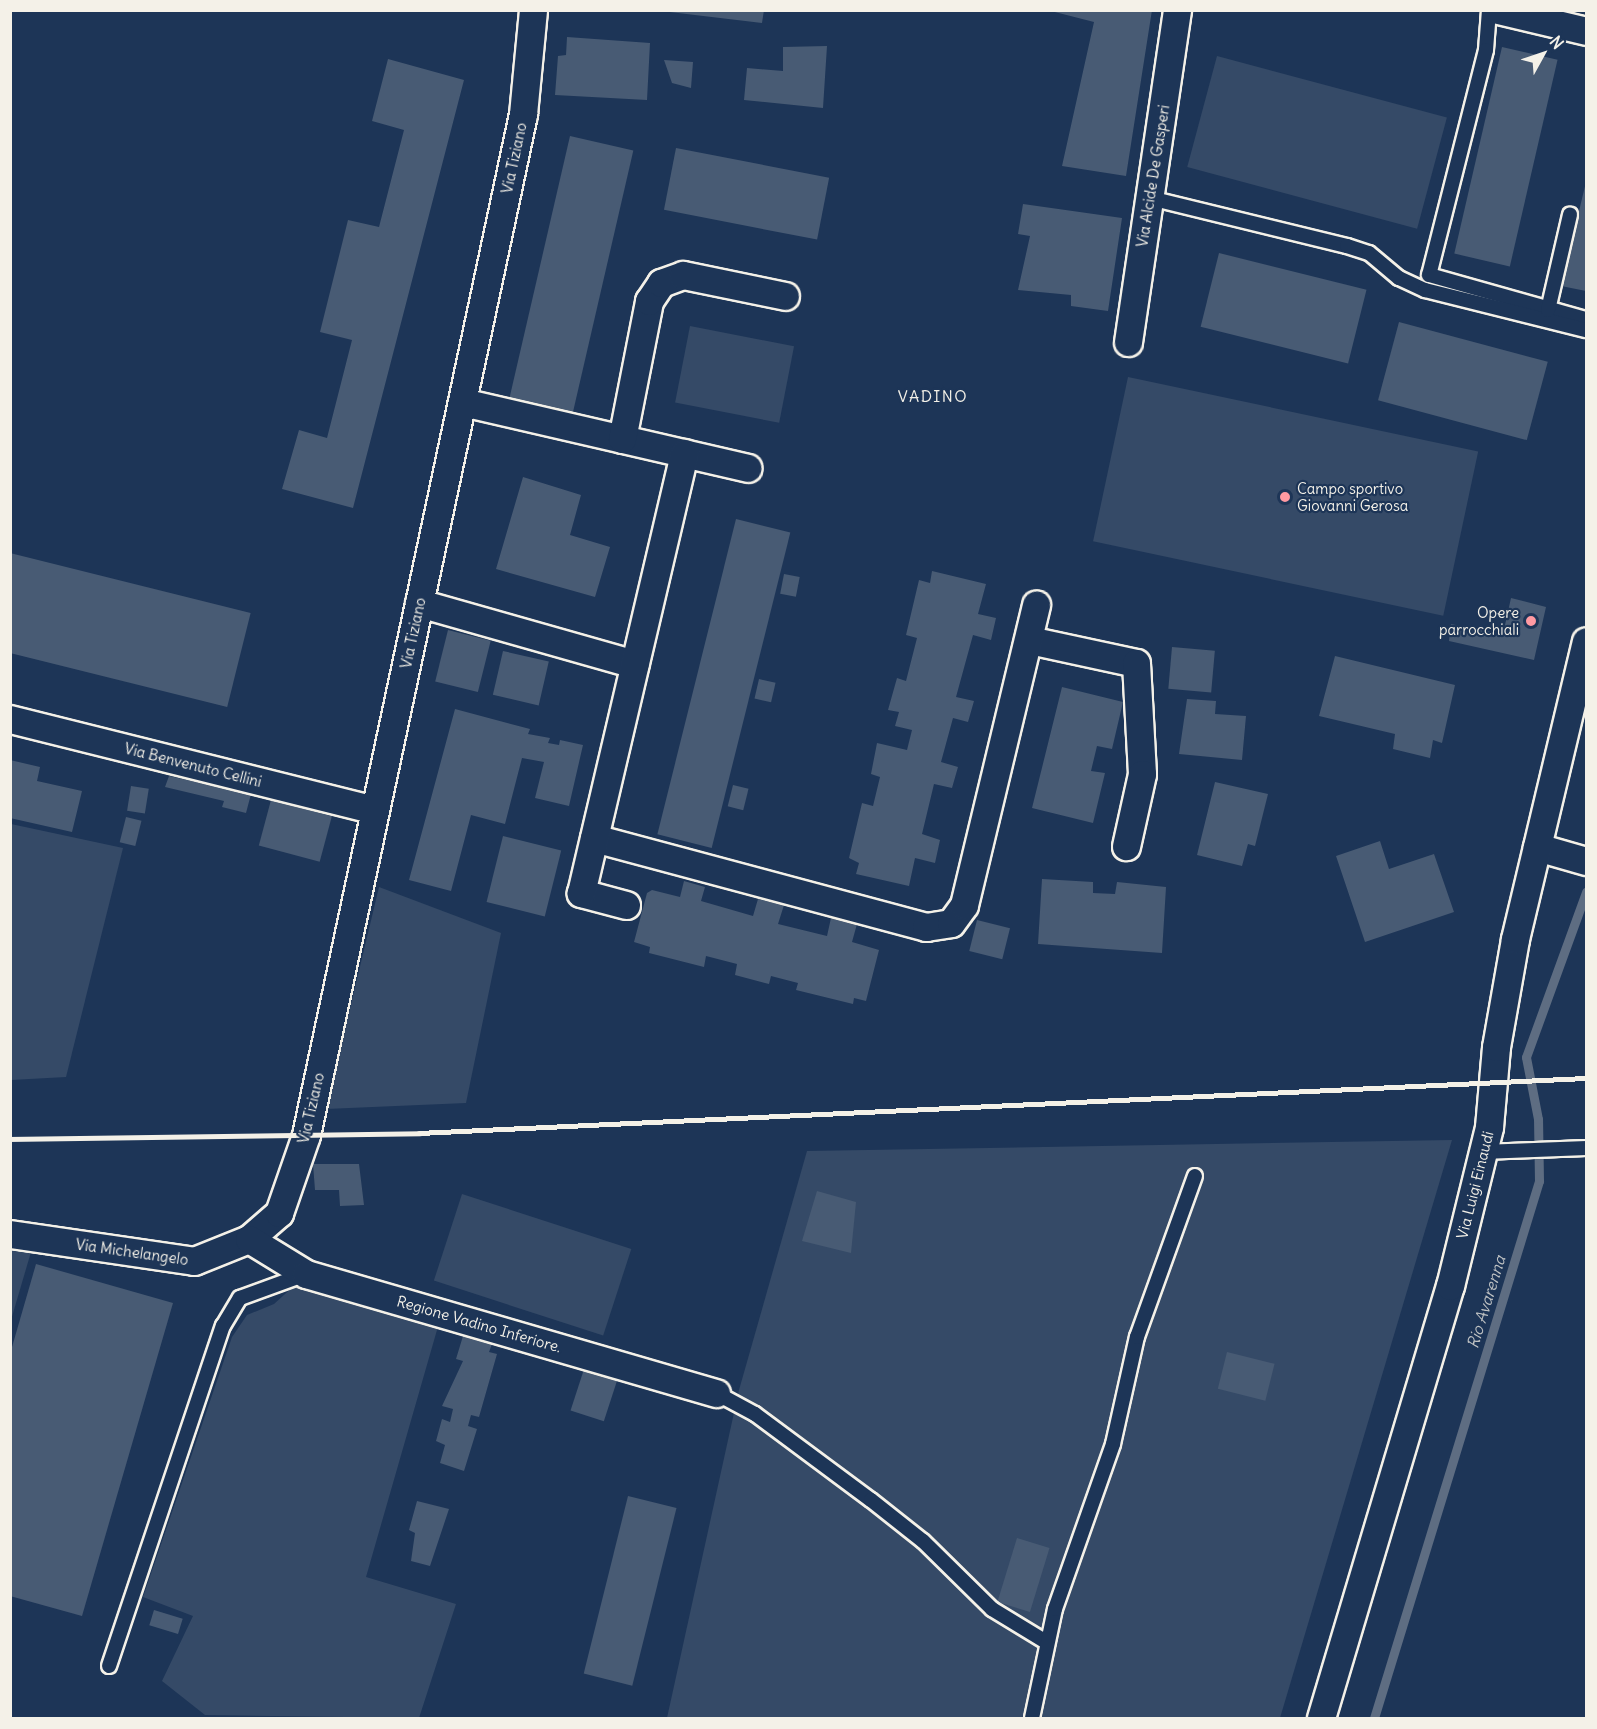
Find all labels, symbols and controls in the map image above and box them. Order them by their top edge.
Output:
north arrow [1513,24,1573,84]
text: N [1546,32,1568,53]
street label: Via Alcide De Gasperi [1133,104,1173,248]
street label: Via Tiziano [498,121,530,195]
district label: VADINO [898,386,968,406]
place label: Campo sportivo Giovanni Gerosa [1297,479,1408,514]
marker: Campo sportivo Giovanni Gerosa [1278,490,1292,504]
street label: Via Tiziano [397,596,429,670]
place label: Opere parrocchiali [1439,603,1519,638]
marker: Opere parrocchiali [1524,614,1538,628]
street label: Via Benvenuto Cellini [123,739,263,791]
street label: Via Tiziano [294,1071,328,1145]
street label: Via Luigi Einaudi [1453,1129,1497,1241]
street label: Via Michelangelo [75,1235,189,1269]
water label: Rio Avarenna [1463,1253,1509,1351]
street label: Regione Vadino Inferiore. [395,1292,563,1356]

